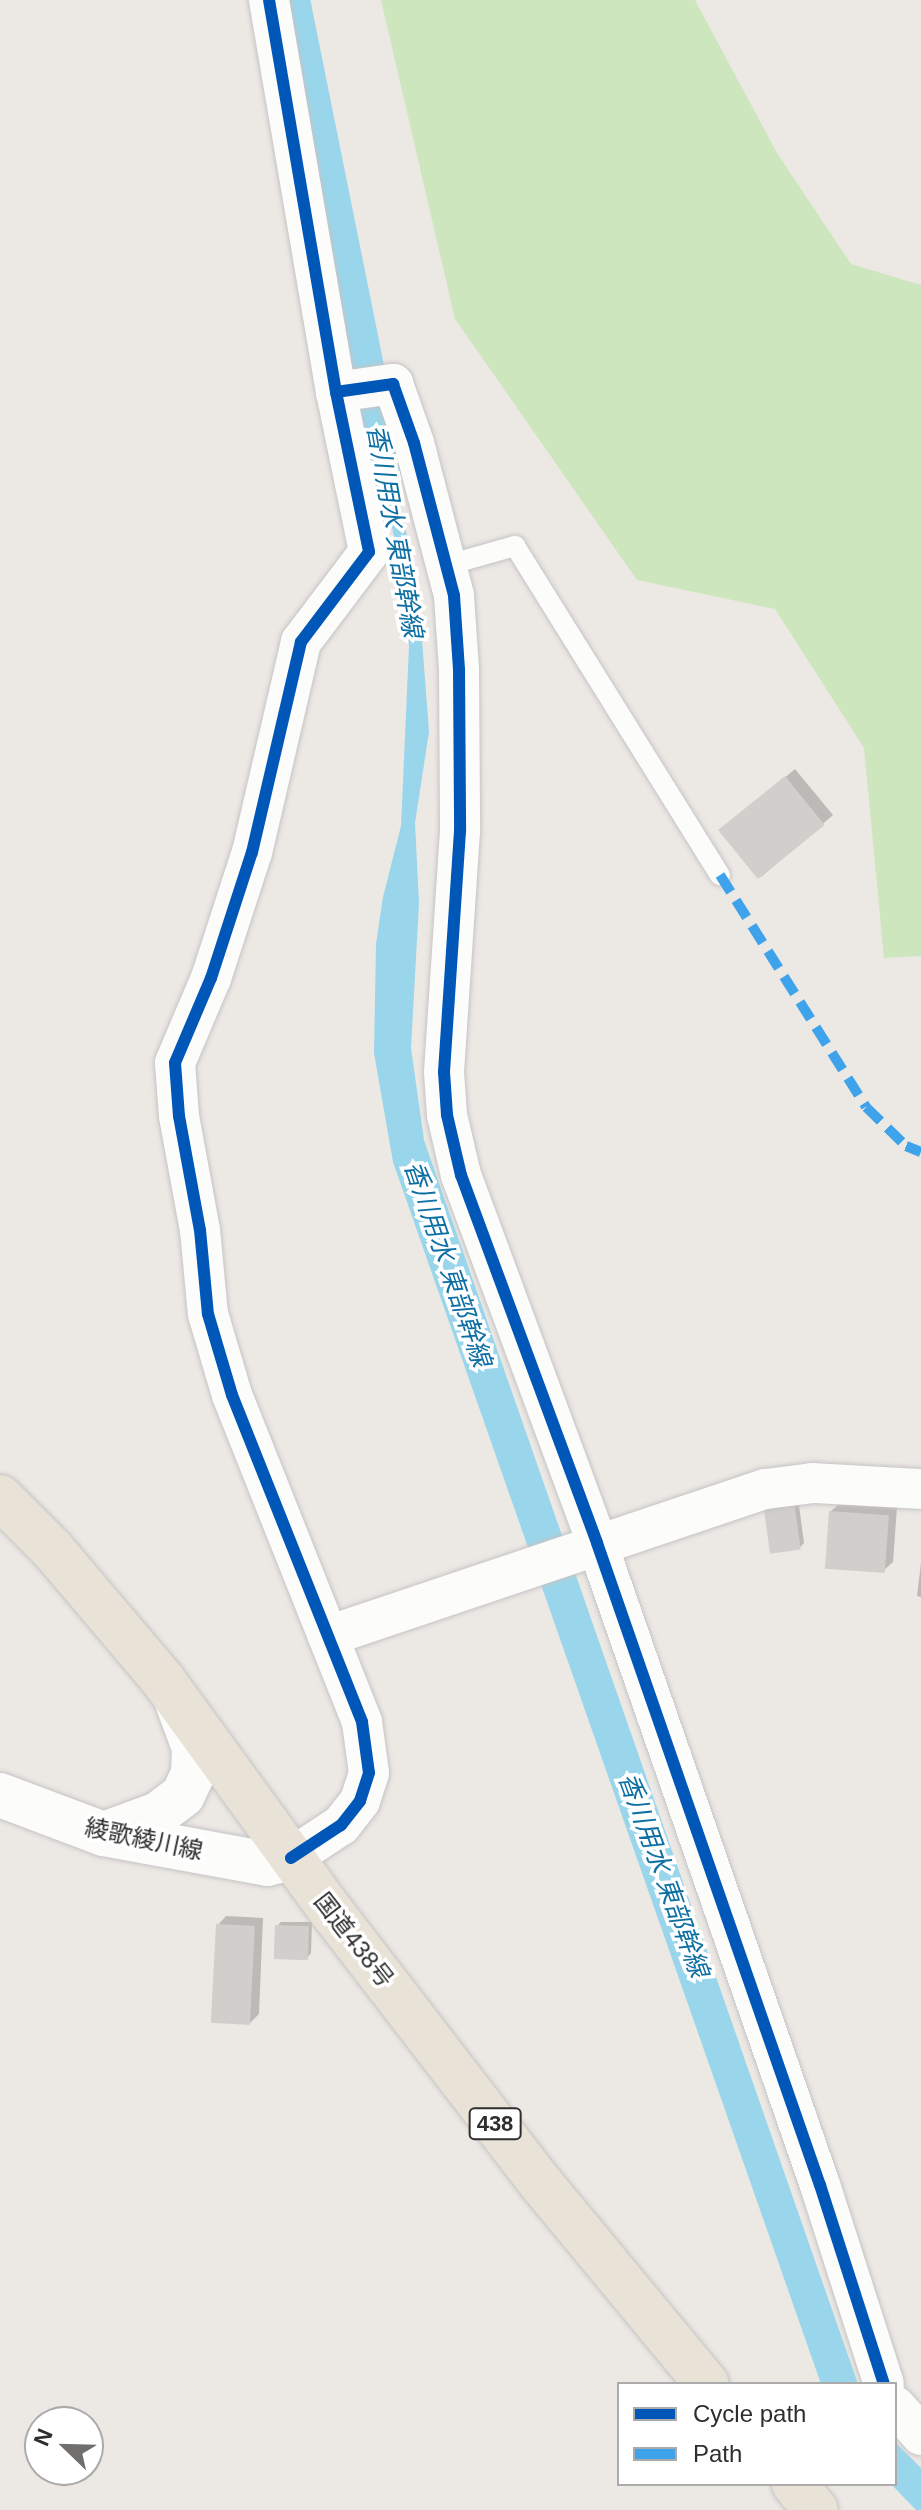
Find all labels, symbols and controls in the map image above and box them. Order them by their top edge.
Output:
water label: 香川用水 東部幹線 [360,422,428,640]
water label: 香川用水 東部幹線 [397,1157,497,1371]
water label: 香川用水 東部幹線 [612,1769,714,1981]
street label: 綾歌綾川線 [82,1812,206,1866]
street label: 国道438号 [308,1887,400,1993]
road number: 438 [467,2106,523,2142]
legend [617,2382,897,2486]
text: Cycle path [693,2400,806,2427]
north arrow [24,2406,104,2486]
text: N [29,2425,58,2449]
text: Path [693,2440,742,2467]

